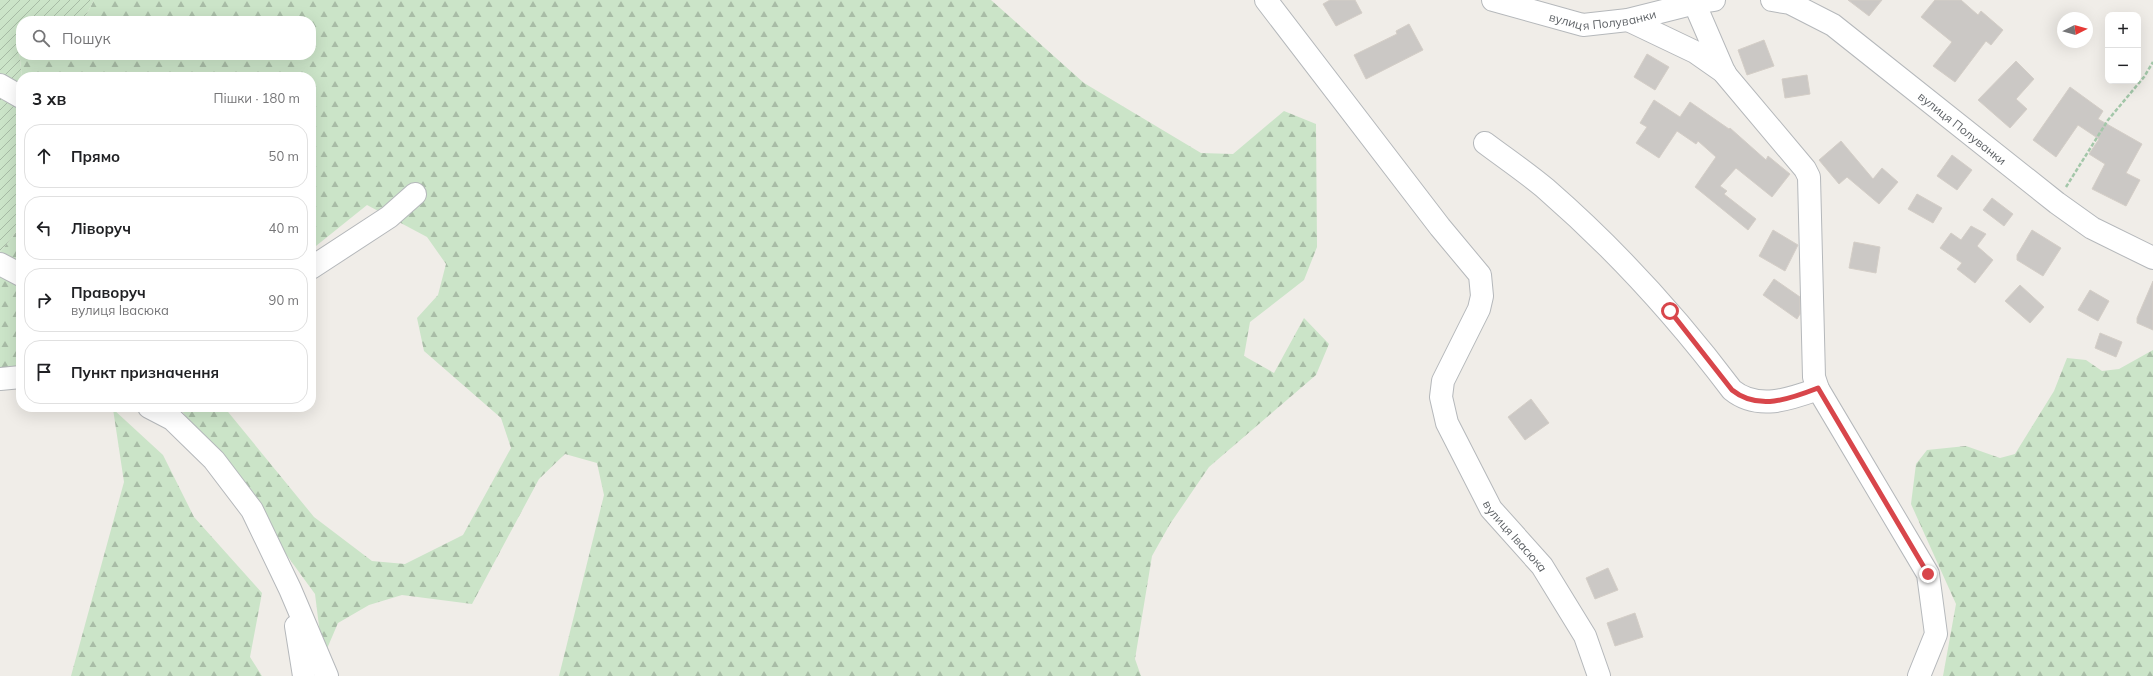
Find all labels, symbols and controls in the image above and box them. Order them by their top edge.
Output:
street label: вулиця Полуванки [1548,6,1658,32]
north arrow [2057,12,2093,48]
map controls [2105,12,2141,84]
button: + [2105,12,2141,48]
search box [16,16,316,60]
icon: search [30,27,52,49]
text: Пошук [62,29,111,48]
button: − [2105,48,2141,84]
text: 3 хв [32,88,66,109]
street label: вулиця Полуванки [1915,88,2010,168]
text: Пішки · 180 m [213,90,300,106]
icon: ahead [33,145,55,167]
text: Прямо [71,147,120,166]
text: 50 m [269,148,299,164]
icon: left [33,217,55,239]
text: Ліворуч [71,219,131,238]
text: 40 m [269,220,299,236]
text: Праворуч [71,283,146,302]
icon: right [33,289,55,311]
text: 90 m [269,292,299,308]
text: вулиця Івасюка [71,302,169,318]
route start [1661,302,1679,320]
icon: arrive [33,361,55,383]
text: Пункт призначення [71,363,219,382]
street label: вулиця Івасюка [1480,497,1551,574]
route end [1919,565,1937,583]

